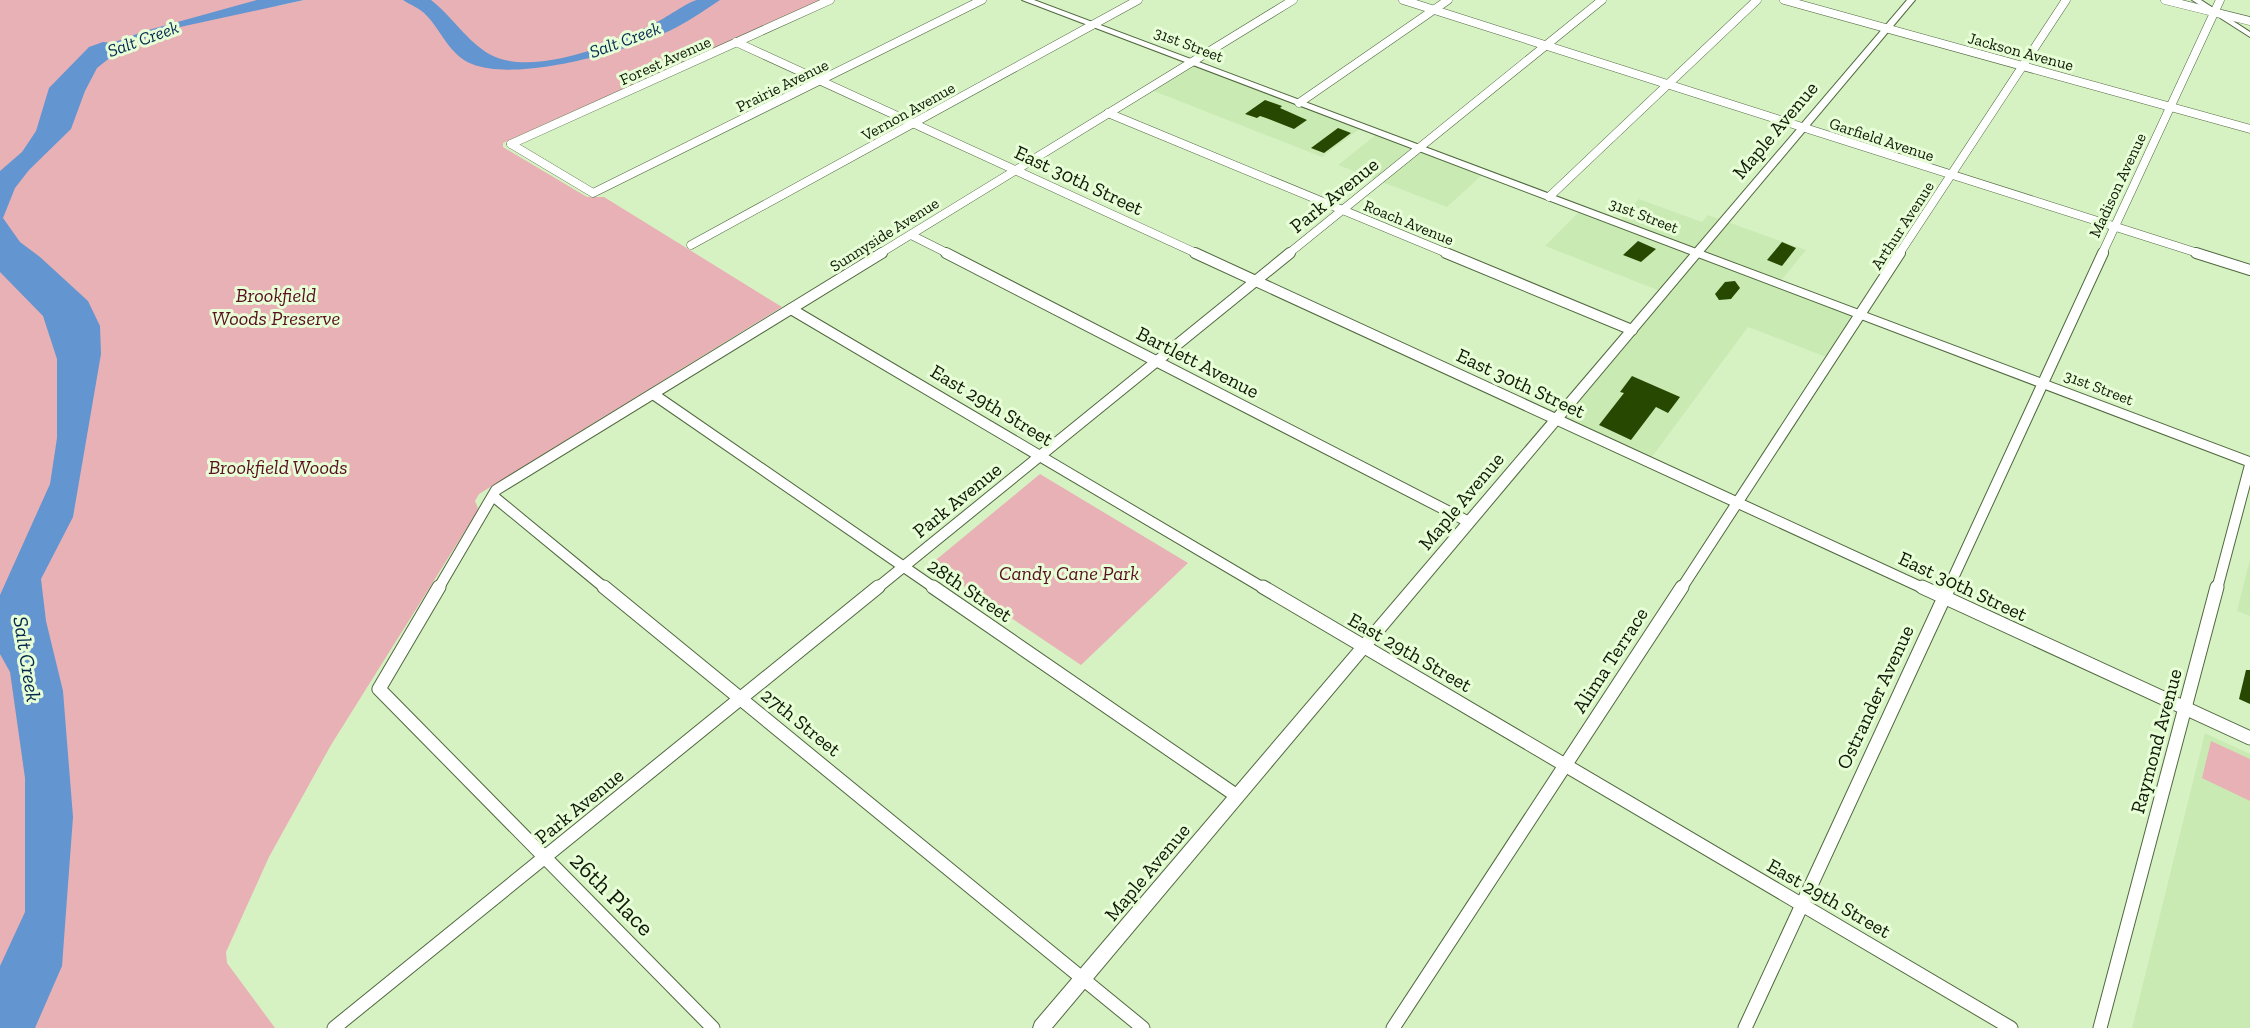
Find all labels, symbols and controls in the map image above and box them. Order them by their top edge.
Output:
water label: Salt Creek [104,16,182,62]
water label: Salt Creek [586,17,664,63]
street label: 31st Street [1151,23,1226,66]
street label: Jackson Avenue [1966,28,2076,75]
street label: Forest Avenue [617,32,714,89]
street label: Prairie Avenue [733,55,832,116]
street label: Maple Avenue [1727,76,1823,184]
street label: Vernon Avenue [857,78,958,145]
street label: Garfield Avenue [1827,114,1937,165]
street label: Madison Avenue [2085,130,2150,241]
street label: East 30th Street [1011,140,1148,221]
street label: Park Avenue [1285,152,1383,238]
street label: Arthur Avenue [1867,178,1938,273]
street label: Sunnyside Avenue [826,193,942,276]
street label: 31st Street [1606,194,1681,237]
street label: Roach Avenue [1361,196,1457,249]
park label: Brookfield Woods Preserve [212,283,340,330]
street label: Bartlett Avenue [1133,321,1263,403]
street label: East 30th Street [1453,343,1590,424]
street label: East 29th Street [926,359,1058,451]
street label: 31st Street [2061,366,2136,409]
street label: Maple Avenue [1413,447,1509,555]
park label: Brookfield Woods [208,455,348,479]
street label: Park Avenue [908,457,1006,543]
street label: East 30th Street [1895,546,2032,627]
street label: 28th Street [923,553,1017,627]
park label: Candy Cane Park [999,561,1139,585]
street label: Alima Terrace [1567,603,1653,717]
street label: East 29th Street [1344,607,1477,697]
water label: Salt Creek [8,614,47,704]
street label: Ostrander Avenue [1831,621,1919,773]
street label: Raymond Avenue [2125,666,2187,816]
street label: 27th Street [756,683,846,762]
street label: Park Avenue [530,763,628,849]
street label: Maple Avenue [1099,818,1195,926]
street label: 26th Place [564,846,660,942]
street label: East 29th Street [1763,853,1896,943]

